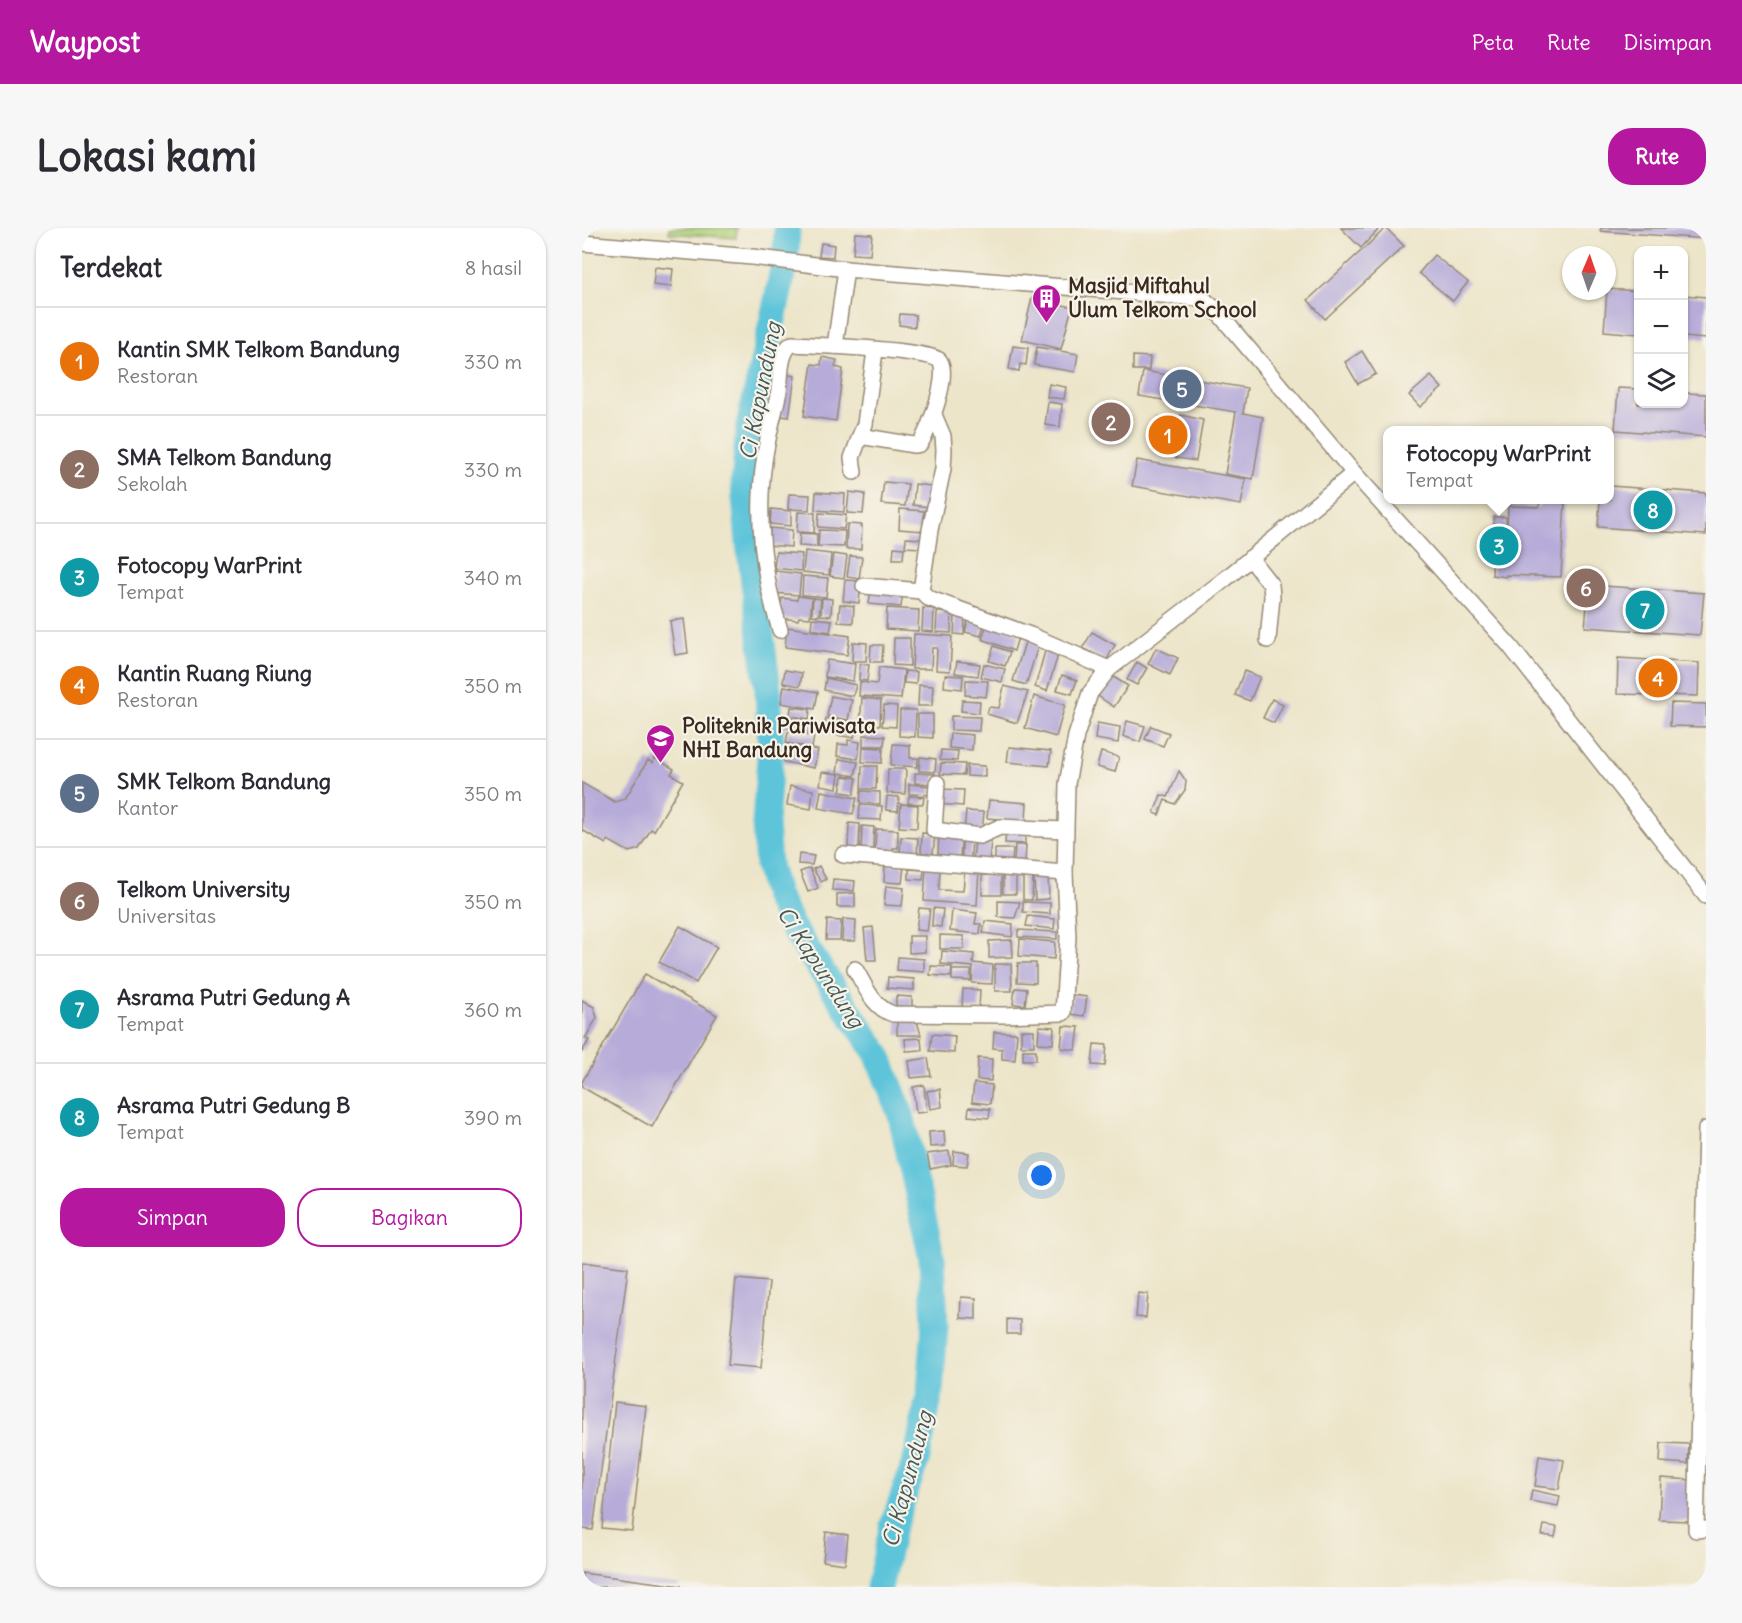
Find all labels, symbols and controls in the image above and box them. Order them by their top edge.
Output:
text: Waypost [30,24,140,60]
text: Peta [1472,29,1514,56]
text: Rute [1547,29,1591,56]
text: Disimpan [1624,29,1712,56]
button: Rute [1608,128,1706,185]
text: Lokasi kami [36,130,257,182]
north arrow [1562,246,1616,300]
map controls [1634,246,1688,408]
button: + [1634,246,1688,300]
text: Terdekat [60,251,162,284]
text: 8 hasil [465,255,522,280]
place label: Masjid Miftahul Úlum Telkom School [1068,272,1257,323]
building icon: Masjid Miftahul Úlum Telkom School [1031,282,1063,324]
button: − [1634,300,1688,354]
water label: Ci Kapundung [733,318,787,462]
text: Kantin SMK Telkom Bandung [117,335,400,363]
text: 1 [76,349,83,374]
text: 330 m [464,349,522,374]
button: layers [1634,354,1688,408]
text: Restoran [117,363,198,388]
pin: 5 [1162,366,1202,412]
pin: 2 [1092,400,1130,444]
pin: 1 [1148,412,1188,458]
popup [1383,426,1614,504]
text: Fotocopy WarPrint [1406,439,1591,467]
text: SMA Telkom Bandung [117,443,332,471]
text: 2 [74,457,85,482]
text: 330 m [464,457,522,482]
text: Tempat [1406,467,1473,492]
text: Sekolah [117,471,188,496]
pin: 8 [1634,488,1672,532]
pin: 3 [1480,524,1518,568]
text: Fotocopy WarPrint [117,551,302,579]
text: 3 [74,565,85,590]
text: 340 m [464,565,522,590]
pin: 6 [1566,566,1606,610]
text: Tempat [117,579,184,604]
pin: 7 [1626,588,1664,632]
pin: 4 [1638,656,1678,700]
text: Kantin Ruang Riung [117,659,312,687]
text: 4 [74,673,85,698]
text: 350 m [464,673,522,698]
text: Restoran [117,687,198,712]
place label: Politeknik Pariwisata NHI Bandung [682,712,876,763]
school or university icon: Politeknik Pariwisata NHI Bandung [645,722,677,764]
text: SMK Telkom Bandung [117,767,331,795]
text: 5 [74,781,85,806]
text: 350 m [464,781,522,806]
text: Kantor [117,795,178,820]
text: Telkom University [117,875,291,903]
text: 6 [74,889,85,914]
text: 350 m [464,889,522,914]
water label: Ci Kapundung [771,901,872,1035]
text: Universitas [117,903,216,928]
text: Asrama Putri Gedung A [117,983,350,1011]
text: 7 [75,997,84,1022]
text: 360 m [464,997,522,1022]
text: Tempat [117,1011,184,1036]
text: Asrama Putri Gedung B [117,1091,350,1119]
text: 8 [74,1105,85,1130]
text: 390 m [464,1105,522,1130]
text: Tempat [117,1119,184,1144]
your location [1027,1161,1056,1190]
button: Simpan [60,1188,285,1247]
button: Bagikan [297,1188,522,1247]
water label: Ci Kapundung [875,1406,939,1550]

